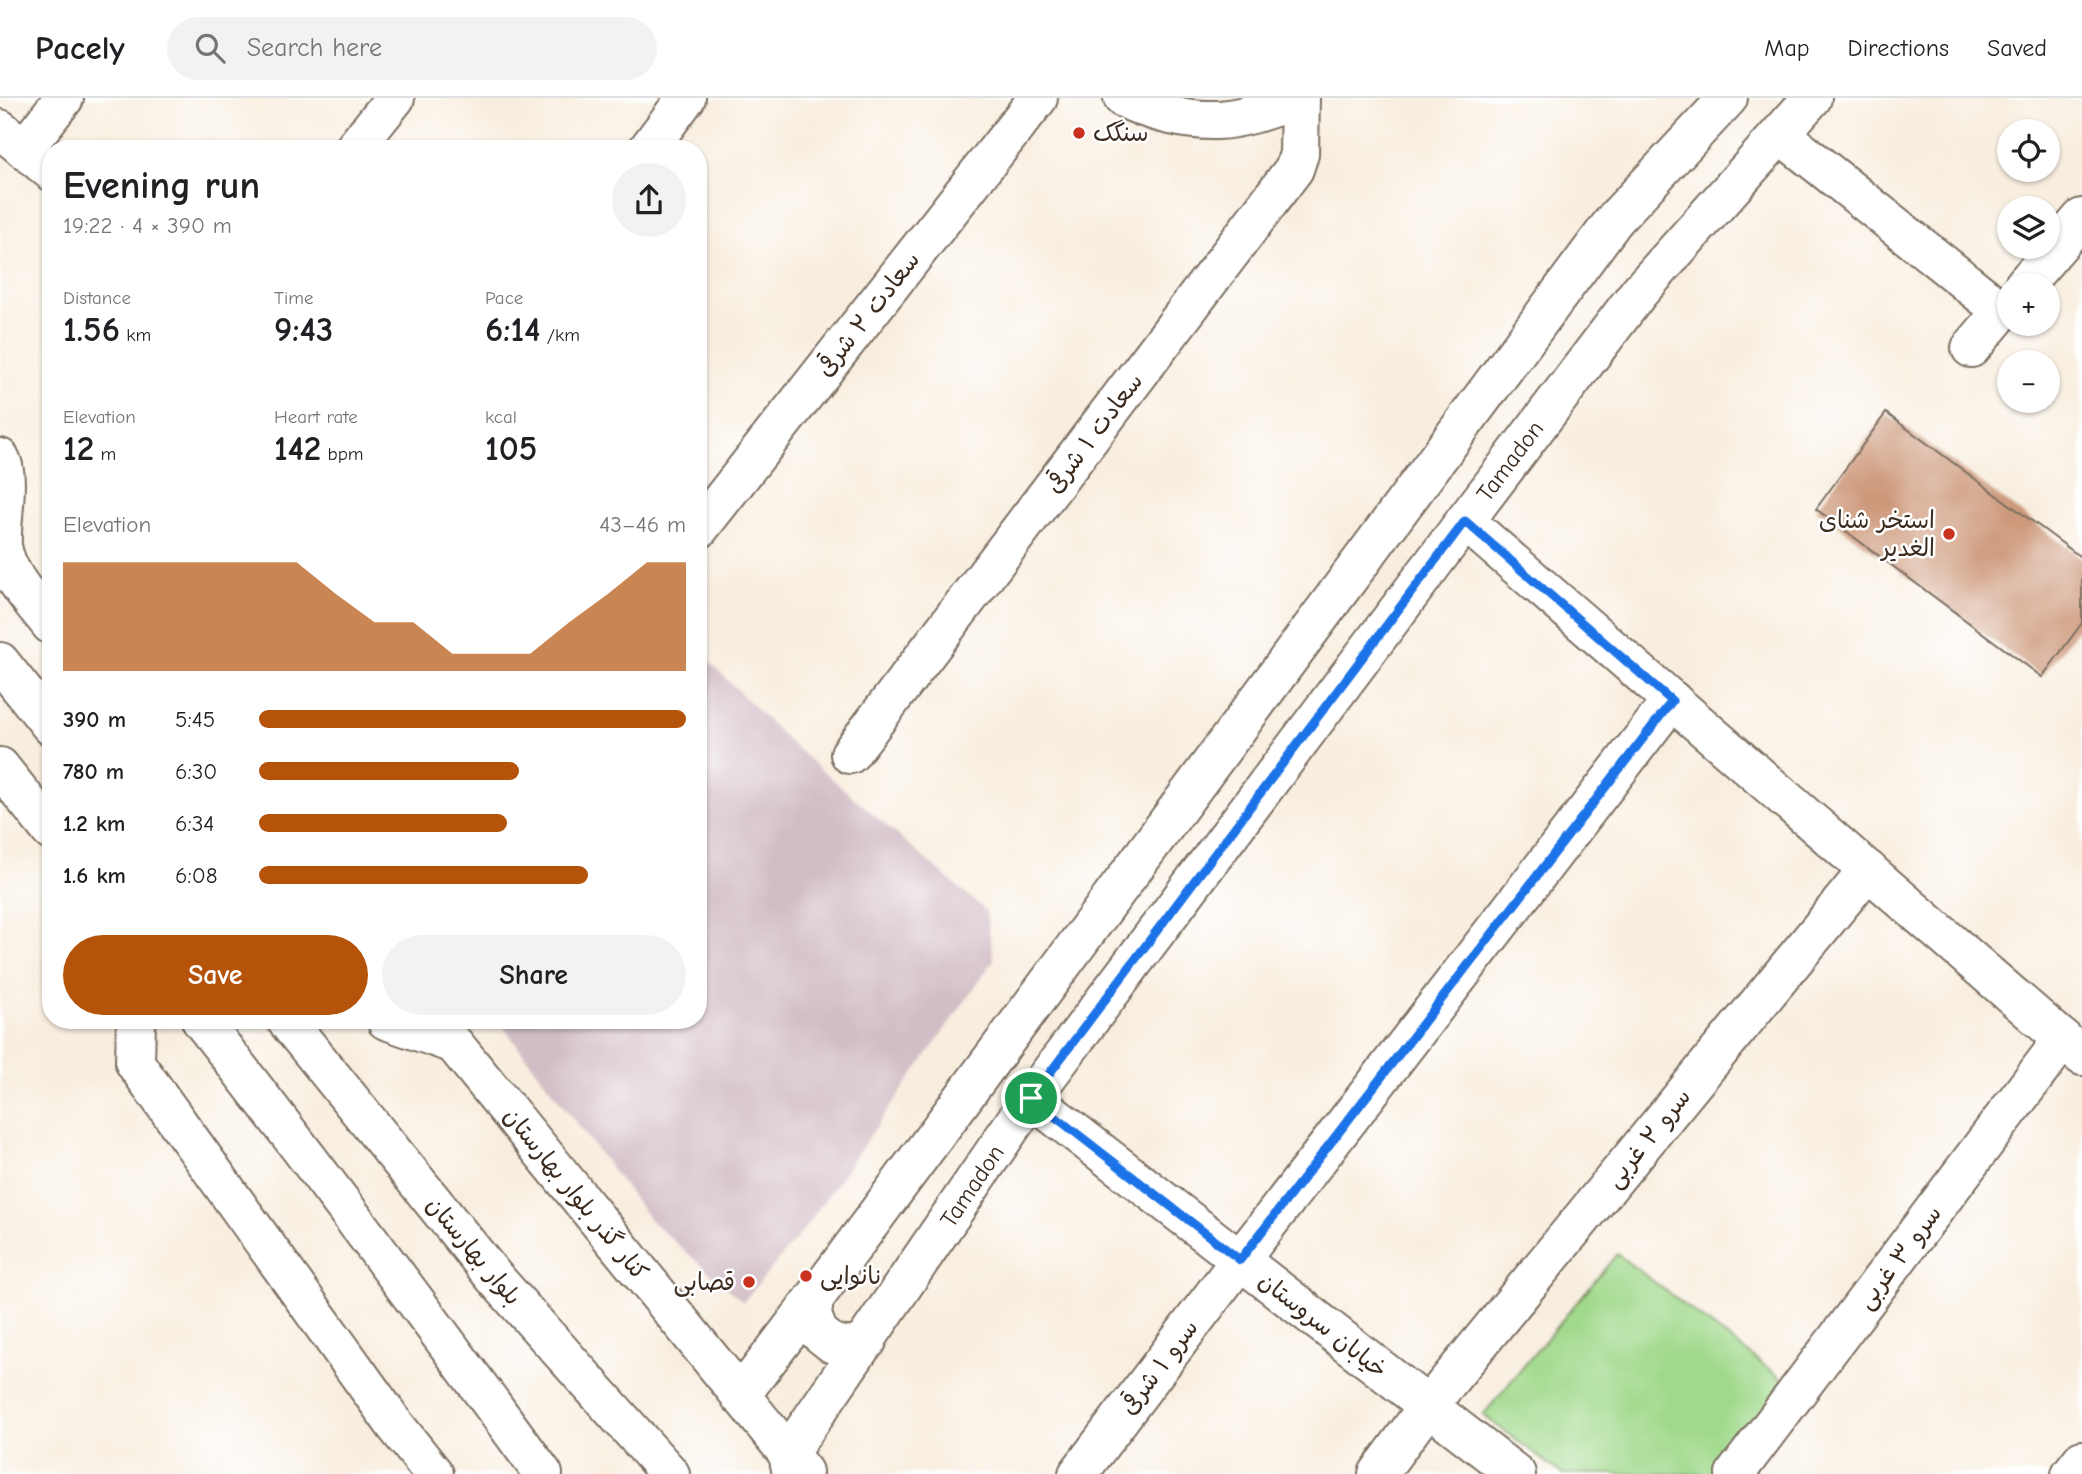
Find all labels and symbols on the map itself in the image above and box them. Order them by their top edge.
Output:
place label: سنگک [1093,119,1149,147]
marker: سنگک [1071,125,1087,141]
street label: سعادت ۲ شرقی [810,245,925,382]
street label: سعادت ۱ شرقی [1039,367,1148,499]
street label: Tamadon [1471,415,1549,507]
place label: استخر شنای الغدیر [1819,506,1935,562]
marker: استخر شنای الغدیر [1941,526,1957,542]
pin [1001,1068,1061,1128]
street label: سرو ۲ غربی [1600,1083,1697,1194]
street label: کنار گذر بلوار بهارستان [497,1102,654,1286]
street label: Tamadon [934,1139,1010,1233]
street label: بلوار بهارستان [420,1191,527,1311]
street label: سرو ۳ غربی [1851,1200,1948,1315]
place label: نانوایی [820,1262,882,1291]
street label: خیابان سروستان [1253,1266,1393,1384]
place label: قصابی [673,1268,735,1297]
marker: نانوایی [798,1268,814,1284]
marker: قصابی [741,1274,757,1290]
street label: سرو ۱ شرقی [1113,1313,1205,1421]

